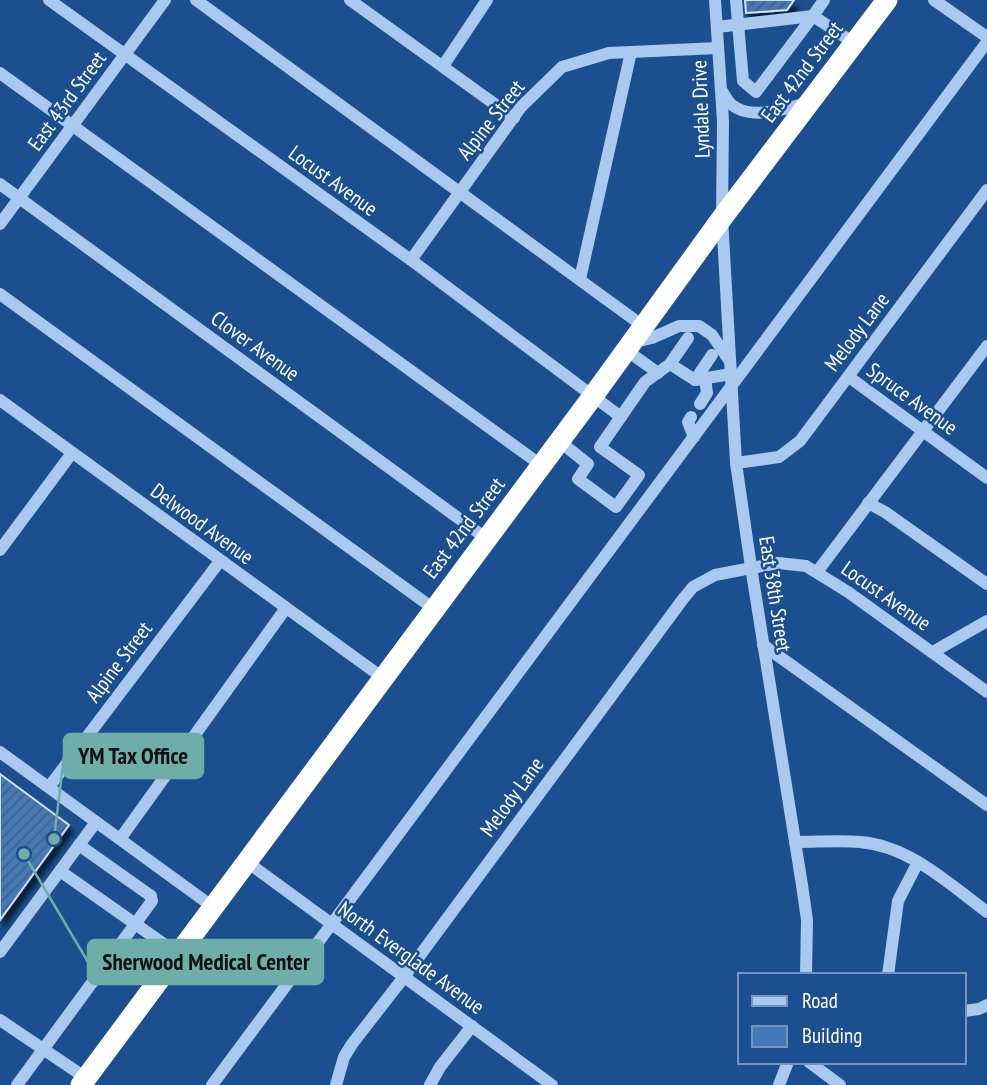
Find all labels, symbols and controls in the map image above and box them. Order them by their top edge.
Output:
street label: East 42nd Street [755,16,849,128]
street label: East 43rd Street [21,46,112,156]
street label: Lyndale Drive [685,60,716,158]
street label: Alpine Street [451,74,530,165]
street label: Locust Avenue [284,139,383,222]
street label: Melody Lane [818,287,895,376]
street label: Clover Avenue [206,304,305,387]
street label: Spruce Avenue [862,357,963,441]
street label: East 42nd Street [417,472,511,584]
street label: Delwood Avenue [145,477,259,570]
street label: East 38th Street [753,534,798,654]
street label: Locust Avenue [836,555,936,636]
street label: Alpine Street [79,616,158,707]
callout: YM Tax Office [64,734,203,778]
text: YM Tax Office [77,741,188,770]
street label: Melody Lane [474,752,549,842]
street label: North Everglade Avenue [333,895,490,1020]
callout: Sherwood Medical Center [88,940,323,984]
text: Sherwood Medical Center [102,947,310,976]
legend [738,973,966,1064]
text: Road [802,987,838,1014]
text: Building [802,1022,862,1049]

